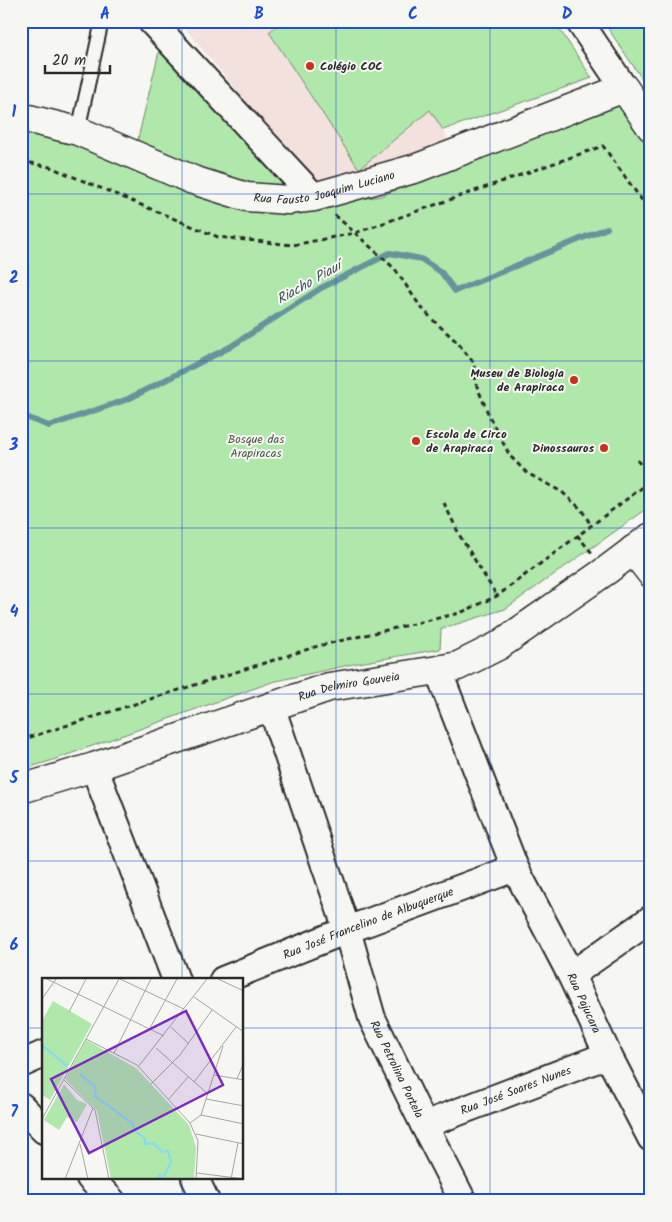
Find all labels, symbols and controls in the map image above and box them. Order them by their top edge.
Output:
text: A [100,2,110,27]
text: B [254,2,264,27]
text: C [408,2,418,27]
text: D [562,2,573,27]
scale bar [45,42,110,74]
text: 20 m [52,49,86,73]
place label: Colégio COC [320,57,383,76]
marker: Colégio COC [304,60,316,72]
text: 1 [12,100,17,125]
street label: Rua Fausto Joaquim Luciano [253,165,397,210]
water label: Riacho Piauí [273,253,349,310]
text: 2 [9,266,19,291]
place label: Museu de Biologia de Arapiraca [470,364,564,397]
marker: Museu de Biologia de Arapiraca [568,374,580,386]
place label: Escola de Circo de Arapiraca [426,425,507,458]
park label: Bosque das Arapiracas [228,430,284,463]
text: 3 [9,433,19,458]
marker: Escola de Circo de Arapiraca [410,435,422,447]
place label: Dinossauros [532,439,594,458]
marker: Dinossauros [598,442,610,454]
text: 4 [10,600,19,625]
street label: Rua Delmiro Gouveia [295,667,401,706]
text: 5 [9,766,20,791]
street label: Rua José Francelino de Albuquerque [280,882,457,964]
text: 6 [10,933,19,958]
street label: Rua Pajucara [562,970,606,1037]
inset map [42,978,244,1180]
street label: Rua Petrolina Portela [365,1017,429,1122]
street label: Rua José Soares Nunes [457,1060,574,1120]
text: 7 [10,1100,18,1125]

